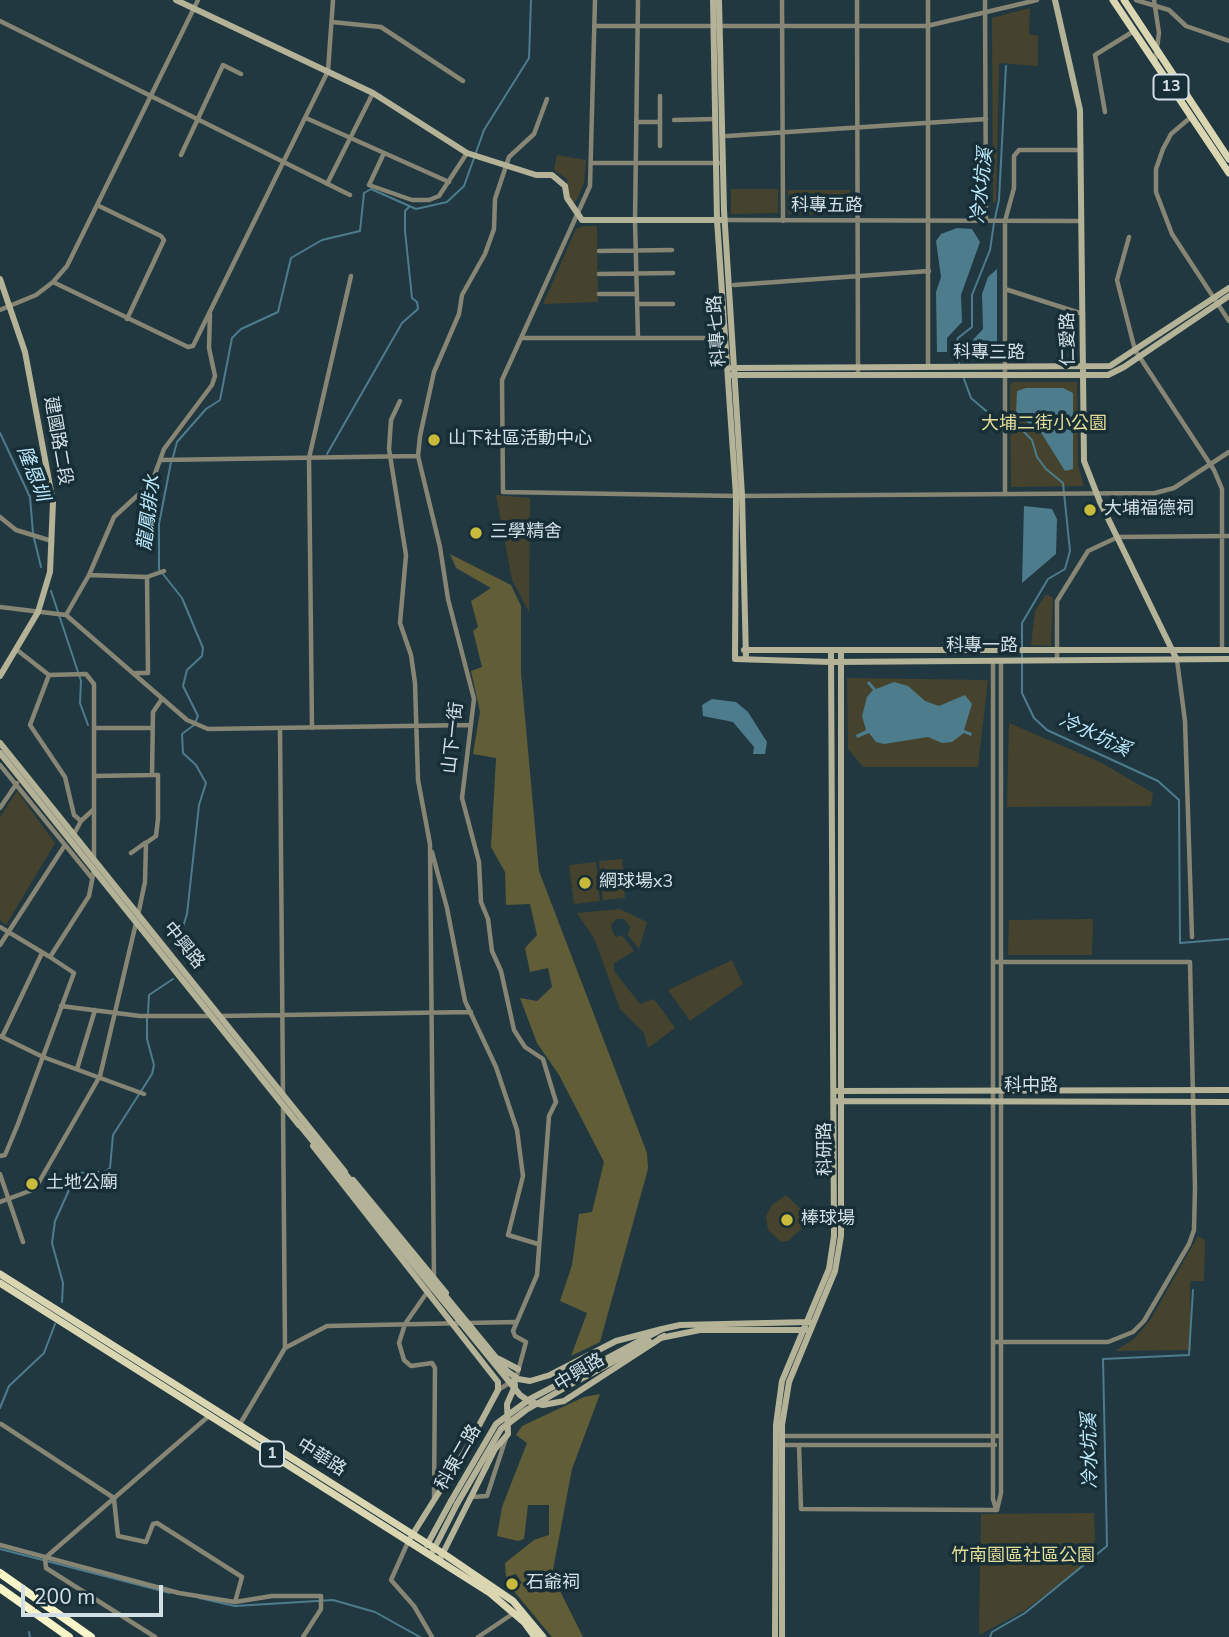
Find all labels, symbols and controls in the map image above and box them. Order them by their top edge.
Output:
road number: 13 [1154,74,1188,100]
water label: 冷水坑溪 [968,147,998,225]
street label: 科專五路 [791,196,863,218]
street label: 科專七路 [705,294,731,368]
street label: 仁愛路 [1058,312,1080,366]
street label: 科專三路 [953,343,1025,365]
street label: 建國路二段 [39,395,75,487]
park label: 大埔二街小公園 [981,414,1107,436]
place label: 山下社區活動中心 [448,429,592,451]
marker: 山下社區活動中心 [426,432,442,448]
water label: 隆恩圳 [11,443,53,505]
water label: 龍鳳排水 [134,474,166,552]
place label: 大埔福德祠 [1104,499,1194,521]
marker: 大埔福德祠 [1082,502,1098,518]
place label: 三學精舍 [490,522,562,544]
marker: 三學精舍 [468,525,484,541]
street label: 科專一路 [946,636,1018,658]
street label: 山下一街 [439,701,469,775]
water label: 冷水坑溪 [1055,710,1133,762]
place label: 網球場x3 [599,872,673,894]
marker: 網球場x3 [577,875,593,891]
street label: 中興路 [158,918,208,974]
street label: 科中路 [1004,1076,1058,1098]
street label: 科研路 [815,1122,837,1176]
place label: 土地公廟 [46,1173,118,1195]
marker: 土地公廟 [24,1176,40,1192]
place label: 棒球場 [801,1209,855,1231]
marker: 棒球場 [779,1212,795,1228]
street label: 中興路 [551,1350,609,1396]
water label: 冷水坑溪 [1079,1413,1103,1489]
street label: 科東二路 [432,1421,486,1495]
street label: 中華路 [292,1435,350,1481]
road number: 1 [260,1442,284,1466]
park label: 竹南園區社區公園 [951,1546,1095,1568]
scale bar [24,1570,166,1614]
place label: 石爺祠 [526,1573,580,1595]
marker: 石爺祠 [504,1576,520,1592]
text: 200 m [34,1583,95,1611]

